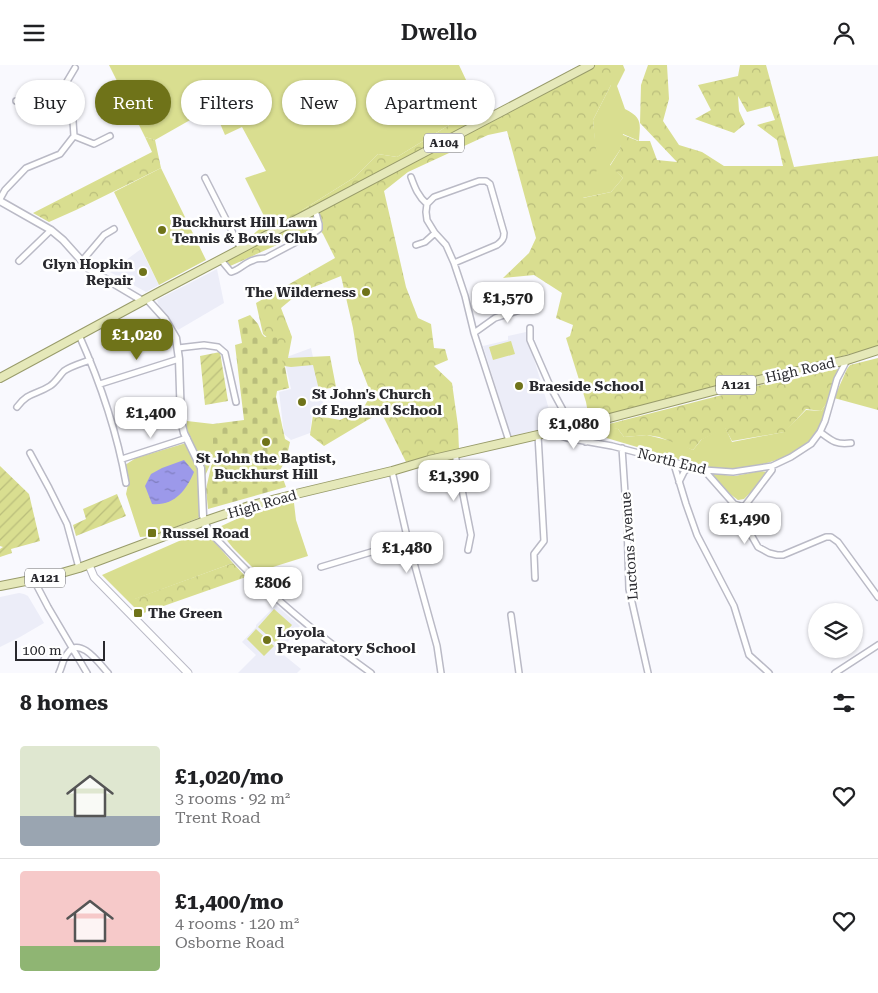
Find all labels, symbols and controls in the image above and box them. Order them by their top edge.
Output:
icon: menu [20,19,48,47]
icon: person [830,19,858,47]
text: Dwello [401,20,477,45]
chip: Buy [15,80,85,125]
chip: Rent [95,80,171,125]
chip: Filters [181,80,272,125]
chip: New [282,80,356,125]
chip: Apartment [366,80,495,125]
road number: A104 [424,133,464,153]
place label: Buckhurst Hill Lawn Tennis & Bowls Club [172,214,318,246]
marker: Buckhurst Hill Lawn Tennis & Bowls Club [156,224,168,236]
place label: Glyn Hopkin Repair [43,256,134,288]
marker: Glyn Hopkin Repair [137,266,149,278]
pin: £1,570 [467,281,549,324]
place label: The Wilderness [245,284,356,300]
marker: The Wilderness [360,286,372,298]
text: £1,570 [483,288,533,307]
pin: £1,020 [96,319,178,361]
text: £1,020 [112,325,162,344]
street label: High Road [764,354,836,386]
road number: A121 [716,375,756,395]
place label: Braeside School [529,378,644,394]
marker: Braeside School [513,380,525,392]
place label: St John's Church of England School [312,386,442,418]
marker: St John's Church of England School [296,396,308,408]
pin: £1,400 [110,397,192,439]
text: £1,400 [126,403,176,422]
pin: £1,080 [533,407,615,450]
text: £1,080 [549,414,599,433]
marker: St John the Baptist, Buckhurst Hill [260,436,272,448]
street label: North End [636,445,708,477]
place label: St John the Baptist, Buckhurst Hill [196,450,336,482]
pin: £1,390 [413,459,495,502]
text: £1,390 [429,466,479,485]
street label: High Road [226,487,298,521]
street label: Luctons Avenue [617,491,641,601]
pin: £1,490 [704,503,786,545]
text: £1,490 [720,509,770,528]
place label: Russel Road [162,525,249,541]
marker: Russel Road [146,527,158,539]
pin: £1,480 [366,531,448,574]
text: £1,480 [382,538,432,557]
pin: £806 [243,567,303,609]
road number: A121 [25,568,65,587]
text: £806 [255,573,291,592]
map controls [808,603,863,658]
button: layers [808,603,863,658]
place label: The Green [148,605,223,621]
marker: The Green [132,607,144,619]
place label: Loyola Preparatory School [277,624,416,656]
marker: Loyola Preparatory School [261,634,273,646]
scale bar [15,638,105,661]
text: 100 m [22,642,62,658]
icon: filters [830,689,858,717]
text: 8 homes [20,691,108,715]
text: £1,020/mo [175,765,284,789]
icon: home [60,766,120,826]
icon: heart [830,782,858,810]
text: 3 rooms · 92 m² [175,789,290,808]
text: Trent Road [175,808,260,827]
text: £1,400/mo [175,890,284,914]
icon: home [60,891,120,951]
icon: heart [830,907,858,935]
text: 4 rooms · 120 m² [175,914,299,933]
text: Osborne Road [175,933,285,952]

